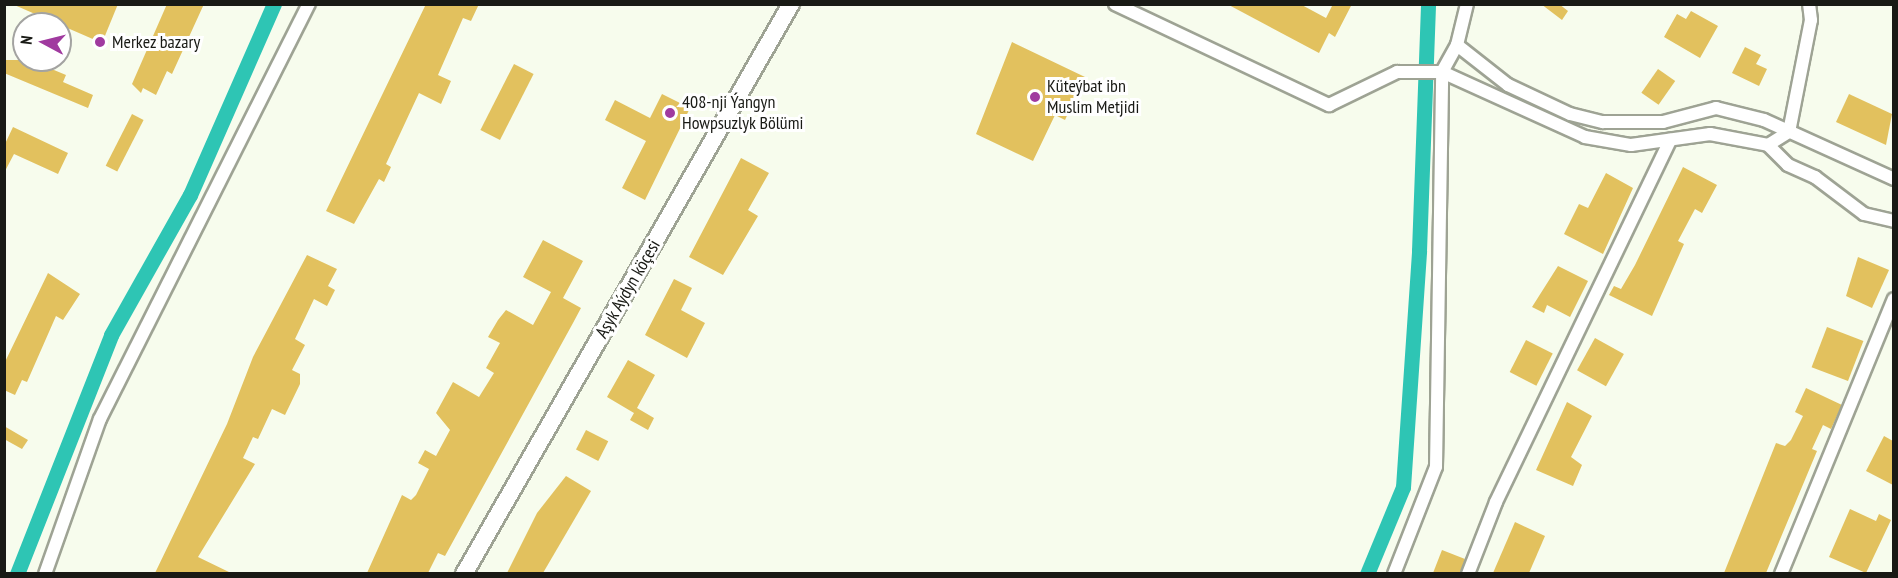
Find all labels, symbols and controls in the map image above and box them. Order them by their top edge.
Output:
north arrow [12,12,72,72]
place label: Merkez bazary [112,31,201,53]
text: N [16,35,37,46]
marker: Merkez bazary [93,35,107,49]
place label: Küteýbat ibn Muslim Metjidi [1047,76,1139,118]
marker: Küteýbat ibn Muslim Metjidi [1028,90,1042,104]
place label: 408-nji Ýangyn Howpsuzlyk Bölümi [682,92,804,134]
marker: 408-nji Ýangyn Howpsuzlyk Bölümi [663,106,677,120]
street label: Aşyk Aýdyn köçesi [591,235,665,343]

